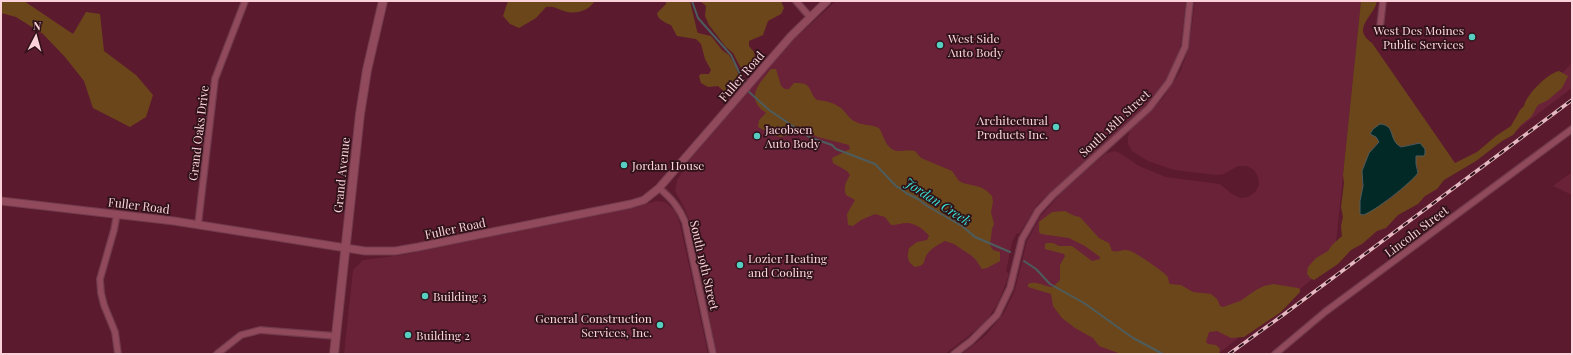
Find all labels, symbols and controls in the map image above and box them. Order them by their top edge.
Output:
north arrow [16,16,56,56]
text: N [32,18,42,33]
place label: West Des Moines Public Services [1372,22,1464,52]
place label: West Side Auto Body [947,30,1003,60]
marker: West Des Moines Public Services [1467,32,1477,42]
marker: West Side Auto Body [935,40,945,50]
street label: Fuller Road [715,47,767,105]
street label: Grand Oaks Drive [184,84,212,182]
street label: South 18th Street [1075,85,1153,160]
place label: Architectural Products Inc. [976,112,1049,142]
place label: Jacobsen Auto Body [764,121,820,151]
marker: Architectural Products Inc. [1051,122,1061,132]
marker: Jacobsen Auto Body [752,131,762,141]
street label: Grand Avenue [329,136,353,214]
place label: Jordan House [631,157,704,173]
marker: Jordan House [619,160,629,170]
water label: Jordan Creek [902,173,975,229]
street label: Fuller Road [107,193,171,217]
street label: Lincoln Street [1381,201,1452,260]
street label: Fuller Road [423,214,487,242]
street label: South 19th Street [687,219,723,312]
place label: Lozier Heating and Cooling [748,250,828,280]
marker: Lozier Heating and Cooling [735,260,745,270]
place label: Building 3 [433,288,487,304]
marker: Building 3 [420,291,430,301]
place label: General Construction Services, Inc. [535,310,652,340]
marker: General Construction Services, Inc. [655,320,665,330]
place label: Building 2 [416,327,470,343]
marker: Building 2 [403,330,413,340]

